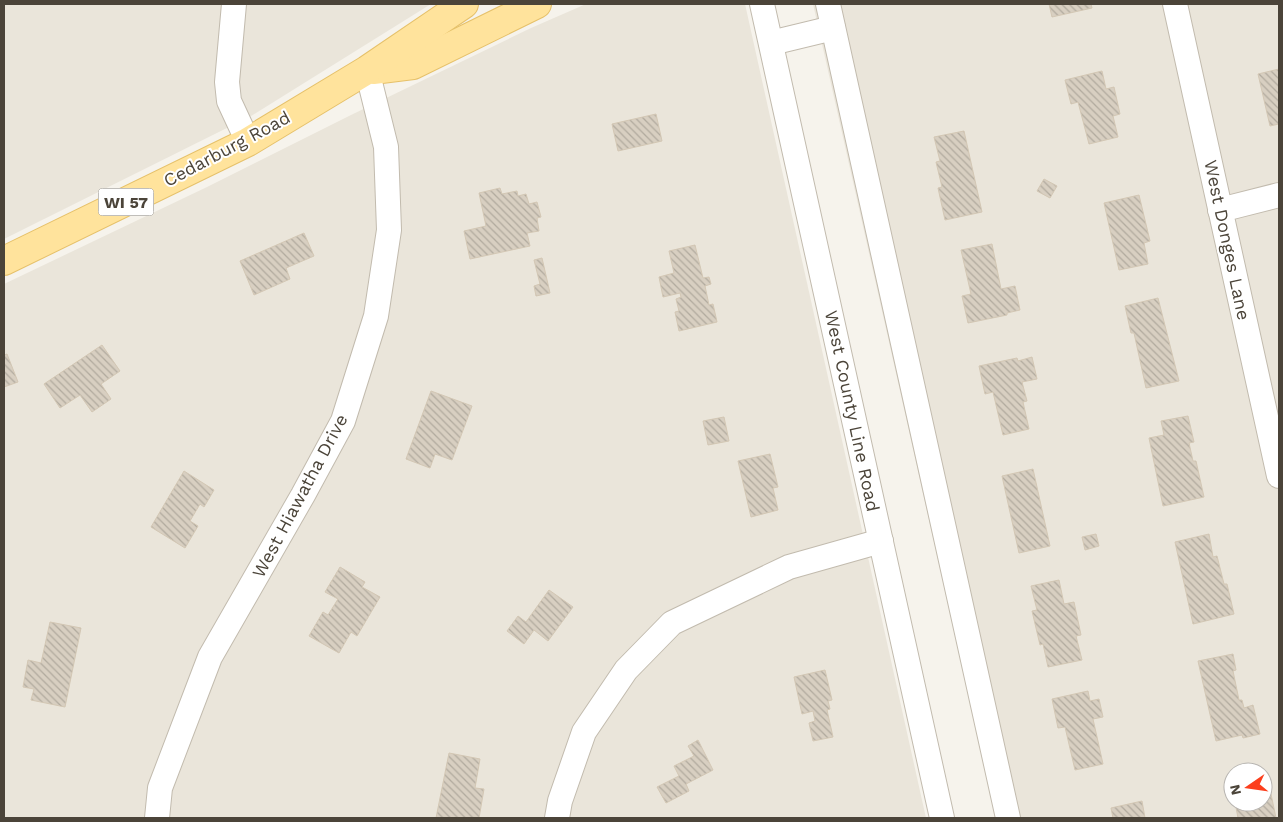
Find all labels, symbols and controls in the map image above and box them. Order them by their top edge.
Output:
street label: Cedarburg Road [160,106,294,191]
street label: West Donges Lane [1200,158,1255,322]
road number: WI 57 [98,188,154,216]
street label: West County Line Road [821,308,884,513]
street label: West Hiawatha Drive [247,410,352,581]
north arrow [1223,762,1273,812]
text: N [1226,783,1244,797]

